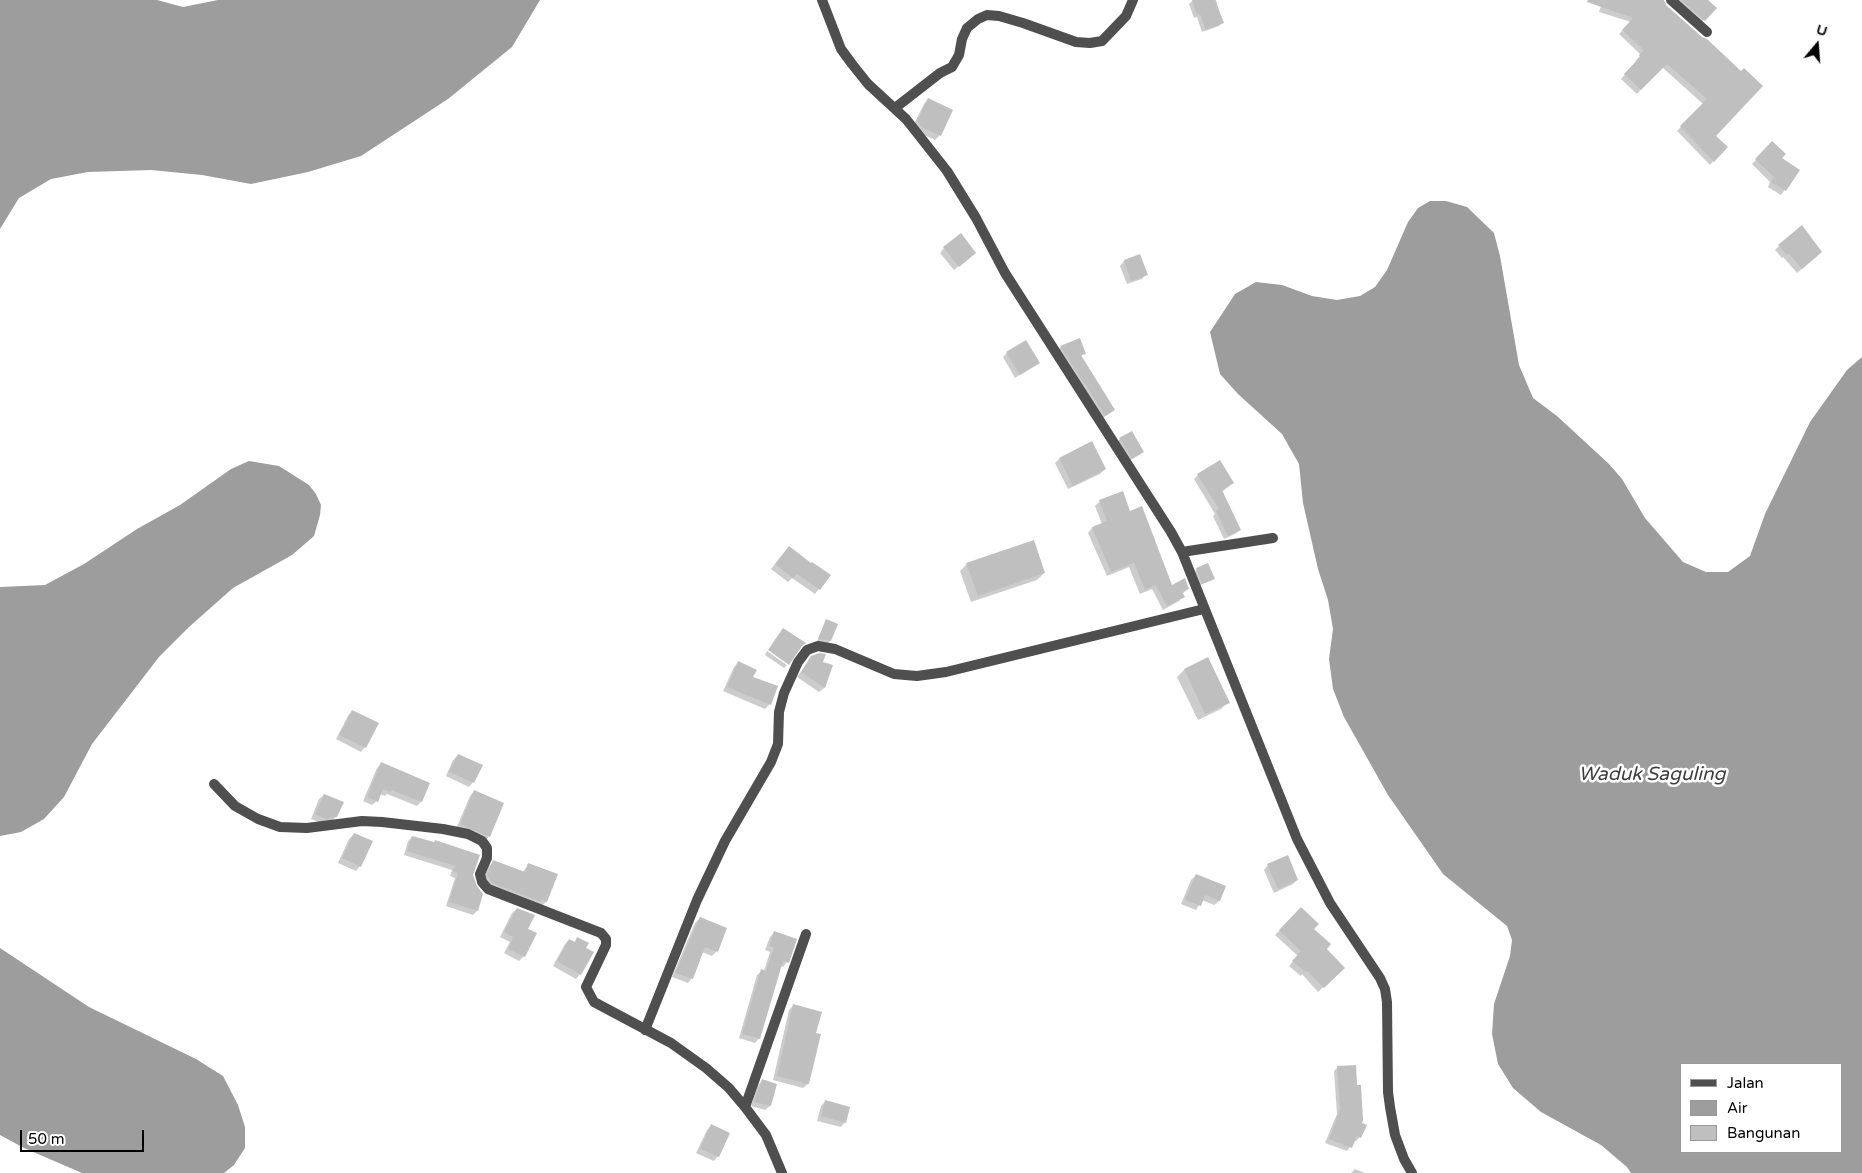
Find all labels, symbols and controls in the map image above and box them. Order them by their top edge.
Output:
north arrow [1792,20,1842,70]
text: U [1814,21,1829,40]
water label: Waduk Saguling [1579,764,1725,786]
legend [1680,1063,1842,1153]
text: Jalan [1727,1074,1764,1092]
text: Air [1727,1099,1748,1117]
scale bar [22,1120,146,1152]
text: Bangunan [1727,1124,1800,1142]
text: 50 m [28,1130,65,1148]

